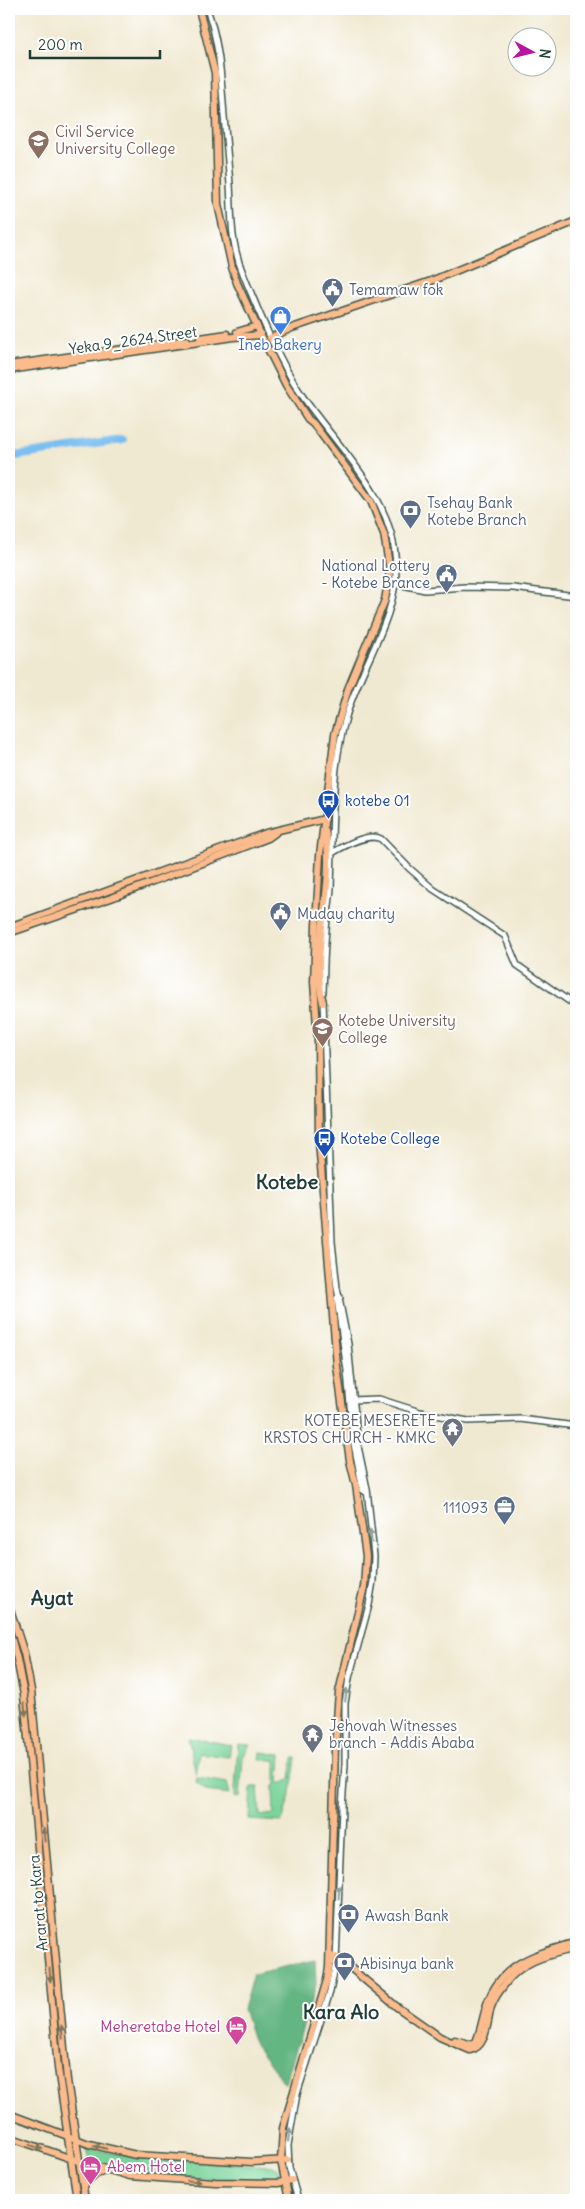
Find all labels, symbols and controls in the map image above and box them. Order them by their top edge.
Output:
scale bar [30,28,160,60]
north arrow [508,28,558,78]
text: 200 m [38,35,83,54]
text: N [535,48,554,59]
place label: Civil Service University College [55,122,175,158]
school or university icon: Civil Service University College [27,128,51,159]
public building icon: Temamaw fok [321,277,345,308]
place label: Temamaw fok [349,280,444,299]
shop icon: Ineb Bakery [268,304,292,335]
street label: Yeka 9_2624 Street [68,322,198,358]
place label: Ineb Bakery [238,335,322,354]
place label: Tsehay Bank Kotebe Branch [427,493,527,529]
bank icon: Tsehay Bank Kotebe Branch [399,499,423,530]
place label: National Lottery - Kotebe Brance [321,556,430,592]
public building icon: National Lottery - Kotebe Brance [434,562,458,593]
bus stop icon: kotebe 01 [317,788,341,819]
place label: kotebe 01 [345,791,410,810]
public building icon: Muday charity [269,901,293,932]
place label: Muday charity [297,904,395,923]
place label: Kotebe University College [338,1011,456,1047]
school or university icon: Kotebe University College [310,1017,334,1048]
bus stop icon: Kotebe College [312,1126,336,1157]
place label: Kotebe College [340,1129,440,1148]
district label: Kotebe [256,1169,318,1194]
place label: KOTEBE MESERETE KRSTOS CHURCH - KMKC [263,1411,436,1447]
temple icon: KOTEBE MESERETE KRSTOS CHURCH - KMKC [440,1417,464,1448]
office icon: 111093 [492,1495,516,1526]
place label: 111093 [443,1498,488,1517]
one-way arrow [367,1527,375,1543]
district label: Ayat [31,1585,73,1610]
one-way arrow [342,1686,350,1702]
one-way arrow [21,1701,29,1717]
place label: Jehovah Witnesses branch - Addis Ababa [329,1716,475,1752]
temple icon: Jehovah Witnesses branch - Addis Ababa [301,1722,325,1753]
one-way arrow [40,1827,48,1843]
street label: Ararat to Kara [24,1854,52,1952]
one-way arrow [336,1884,344,1900]
bank icon: Awash Bank [337,1903,361,1934]
place label: Awash Bank [365,1906,449,1925]
bank icon: Abisinya bank [332,1951,356,1982]
place label: Abisinya bank [360,1954,454,1973]
one-way arrow [46,1967,54,1983]
district label: Kara Alo [303,1999,379,2024]
hotel icon: Meheretabe Hotel [224,2014,248,2045]
place label: Meheretabe Hotel [100,2017,220,2036]
one-way arrow [58,2024,66,2040]
one-way arrow [285,2127,293,2143]
one-way arrow [29,2143,44,2151]
one-way arrow [93,2143,108,2151]
hotel icon: Abem Hotel [79,2154,103,2185]
place label: Abem Hotel [107,2157,185,2176]
one-way arrow [187,2178,203,2186]

